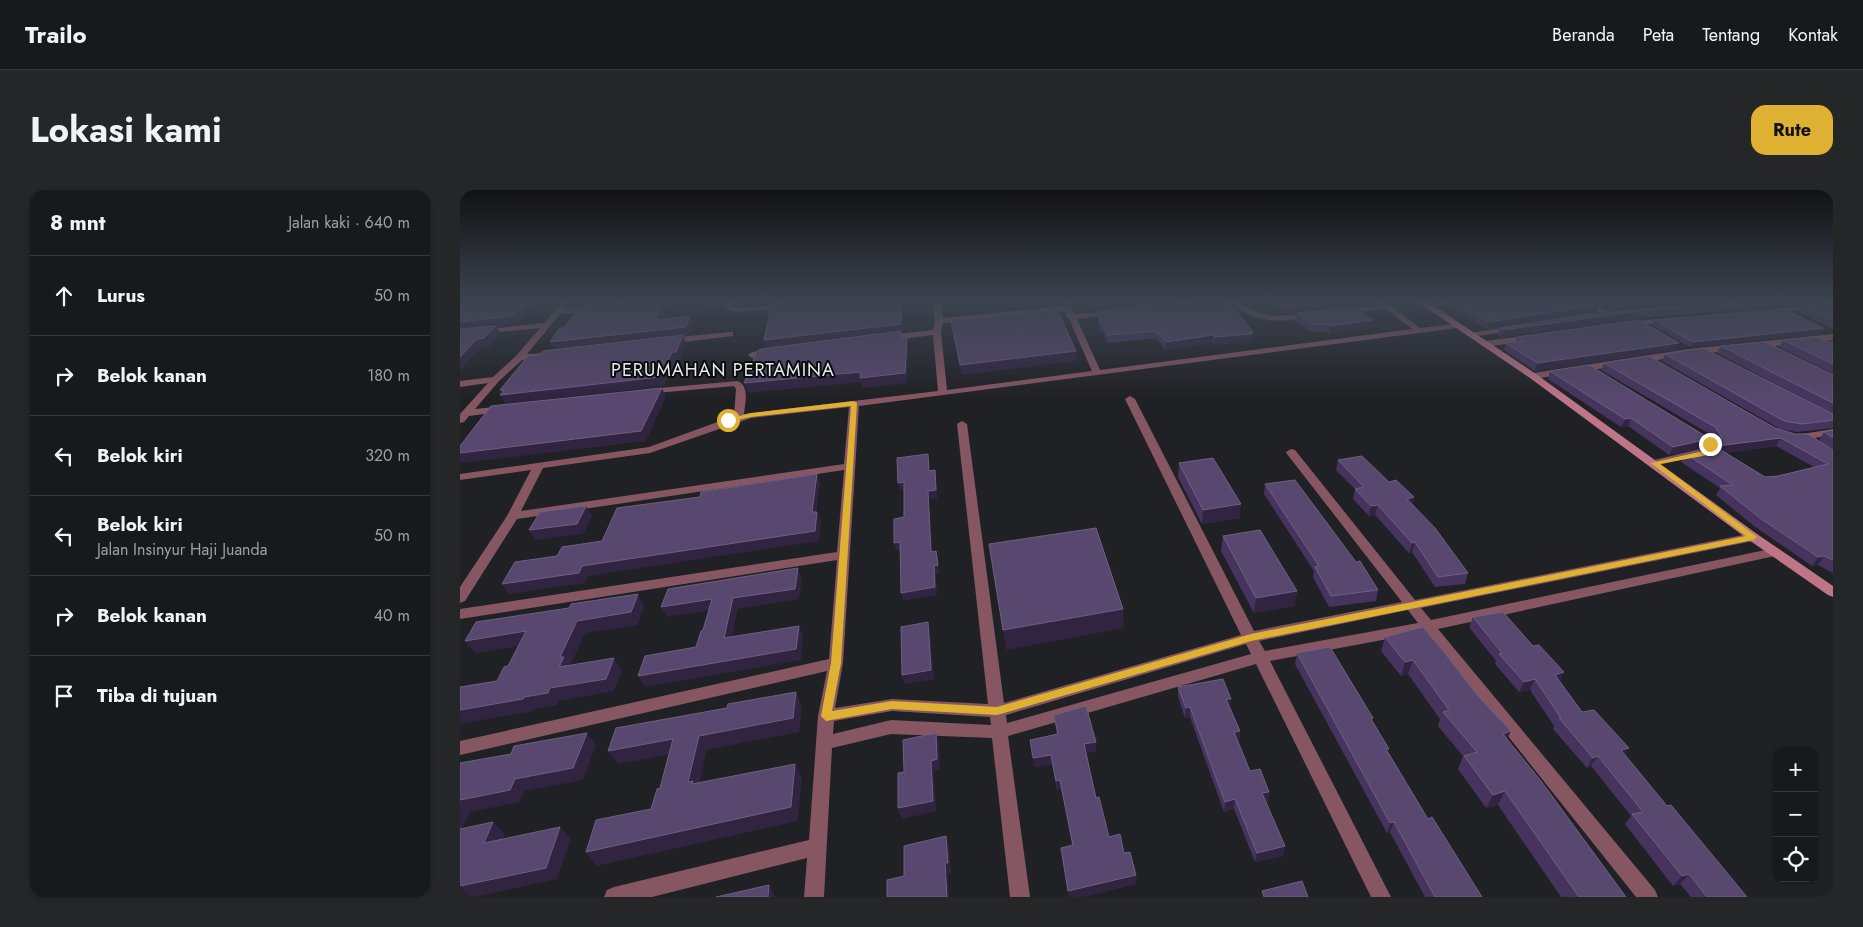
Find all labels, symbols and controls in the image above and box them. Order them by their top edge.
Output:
text: Trailo [25,17,87,52]
text: Beranda [1552,22,1615,48]
text: Peta [1643,22,1674,48]
text: Tentang [1702,22,1760,48]
text: Kontak [1788,22,1838,48]
text: Lokasi kami [30,105,222,155]
button: Rute [1751,105,1833,155]
text: 8 mnt [50,208,105,238]
text: Jalan kaki · 640 m [288,211,410,234]
icon: ahead [50,282,78,310]
text: Lurus [97,282,145,309]
text: 50 m [374,284,410,307]
district label: PERUMAHAN PERTAMINA [611,357,835,383]
icon: right [50,362,78,390]
text: Belok kanan [97,362,207,389]
text: 180 m [367,364,410,387]
route start [717,409,740,432]
route end [1699,433,1722,456]
icon: left [50,442,78,470]
text: Belok kiri [97,442,183,469]
text: 320 m [365,444,410,467]
text: Belok kiri [97,511,183,538]
icon: left [50,522,78,550]
text: 50 m [374,524,410,547]
text: Jalan Insinyur Haji Juanda [97,538,267,561]
icon: right [50,602,78,630]
text: Belok kanan [97,602,207,629]
text: 40 m [374,604,410,627]
icon: arrive [50,682,78,710]
text: Tiba di tujuan [97,682,217,709]
map controls [1773,747,1818,882]
button: + [1773,747,1818,792]
button: − [1773,792,1818,837]
button: locate [1773,837,1818,882]

